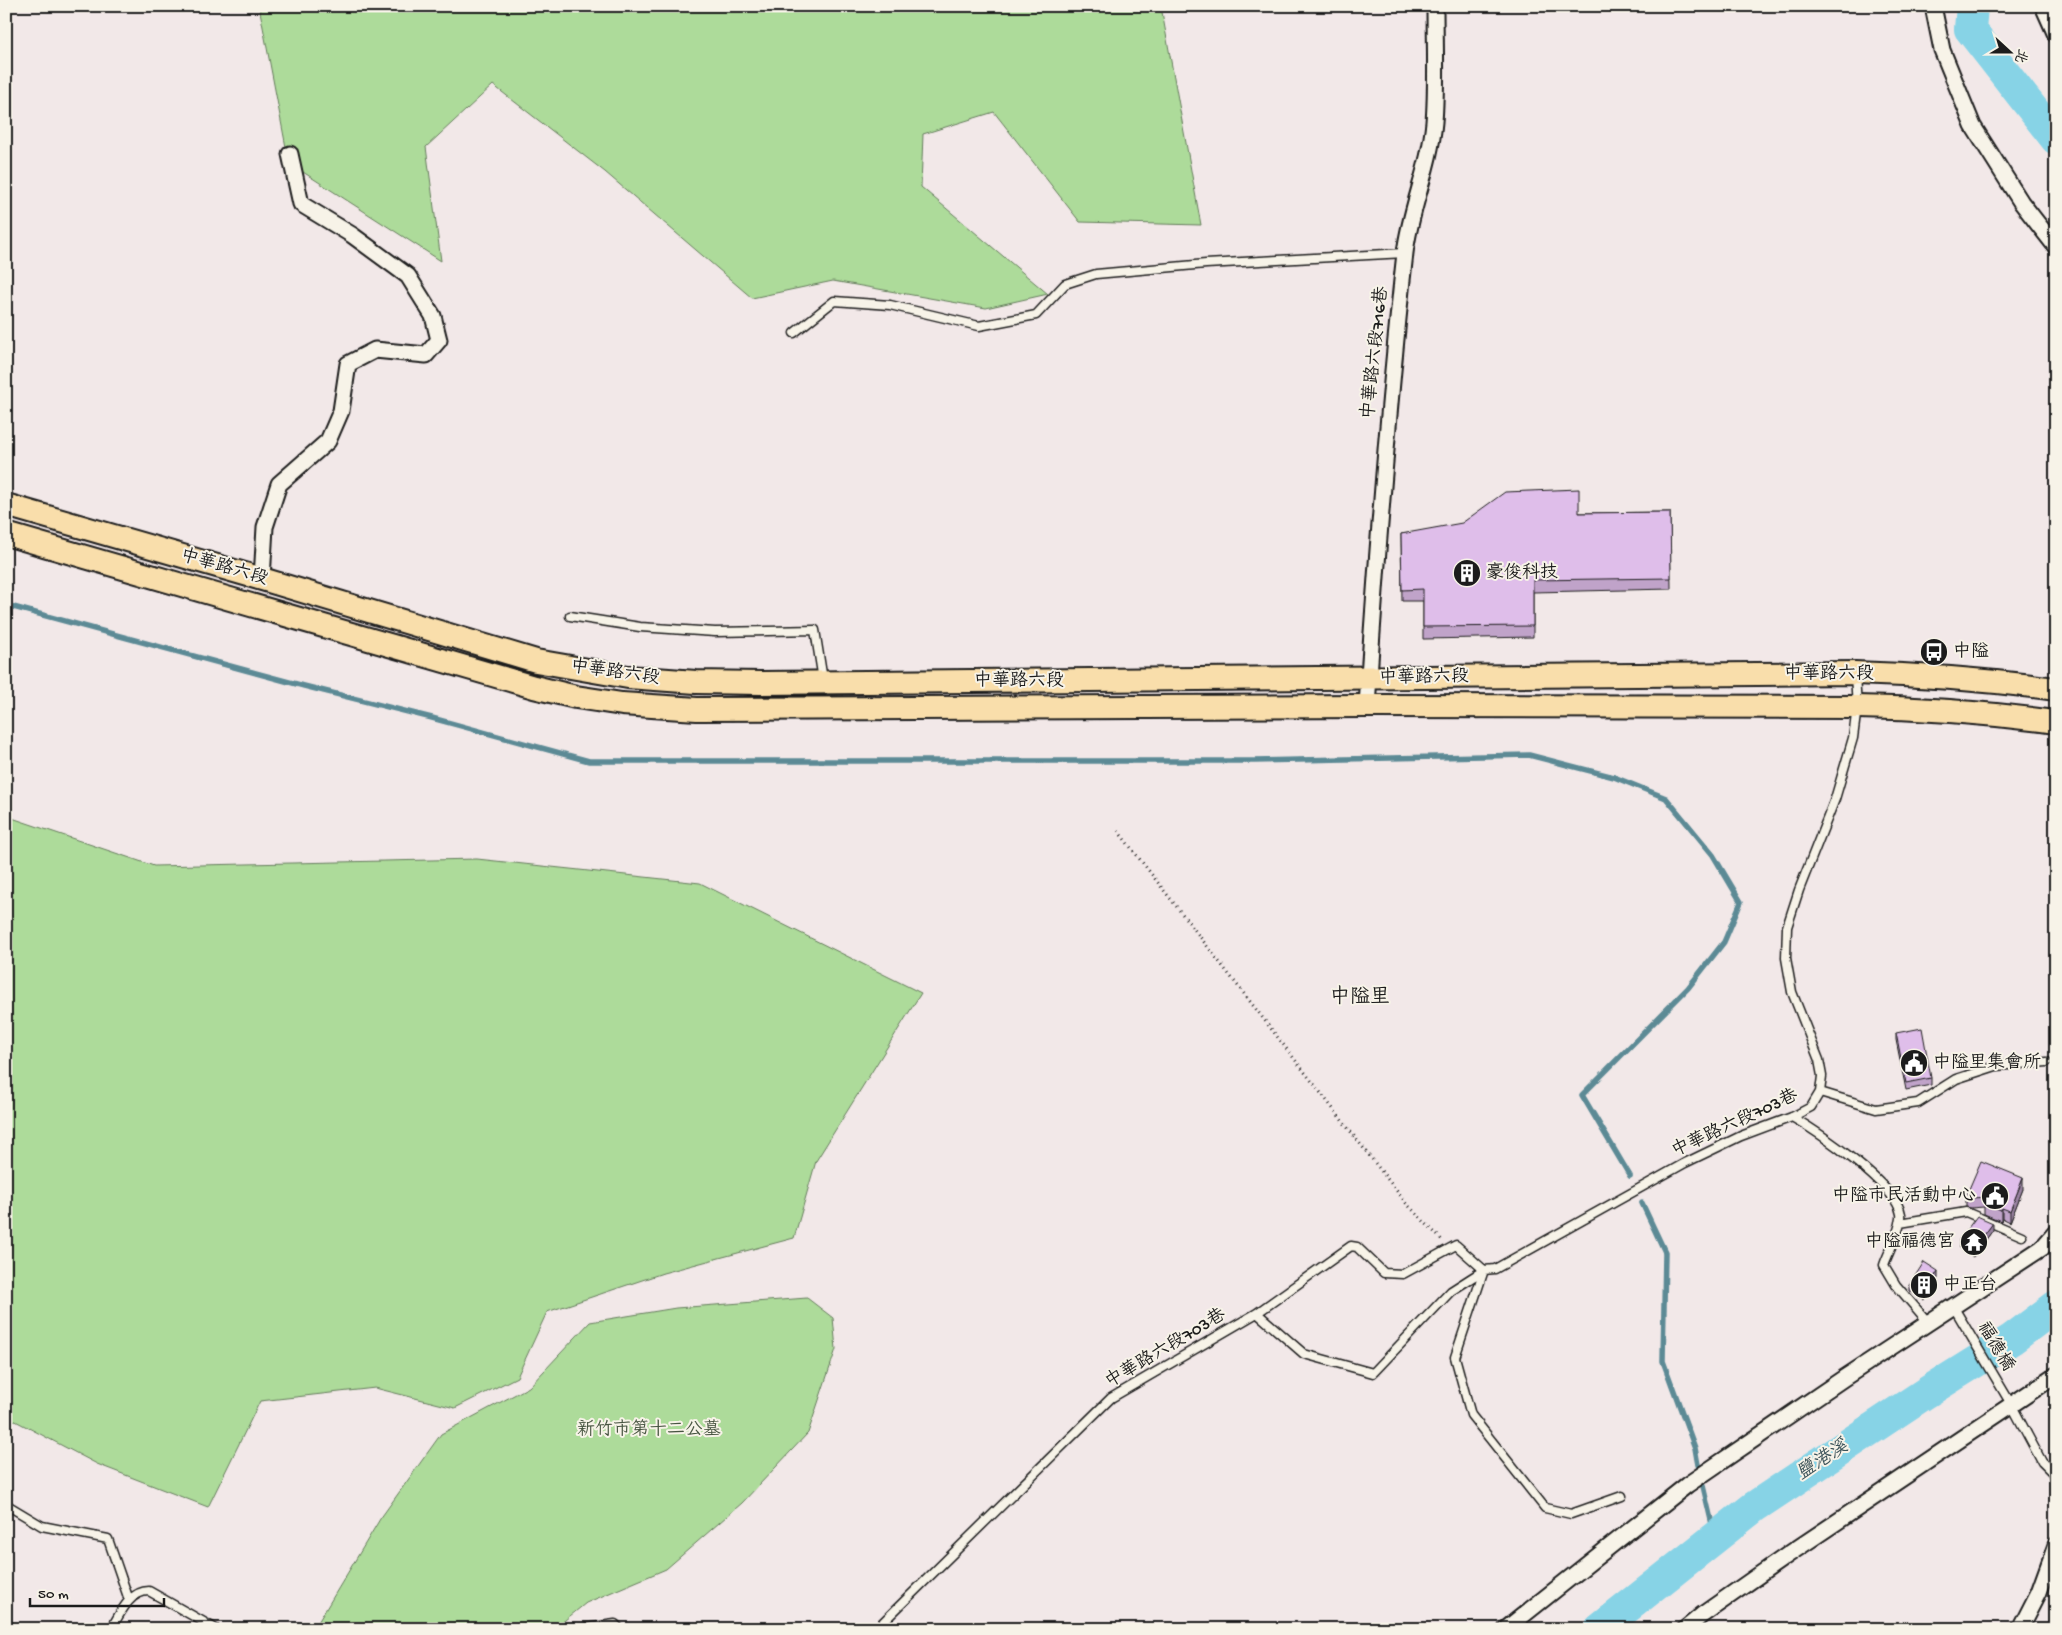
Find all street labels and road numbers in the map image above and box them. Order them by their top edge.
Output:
street label: 中華路六段716巷 [1358,285,1393,421]
street label: 中華路六段 [178,545,270,590]
street label: 中華路六段 [569,655,661,690]
street label: 中華路六段 [1784,663,1874,685]
street label: 中華路六段 [1379,666,1469,689]
street label: 中華路六段 [974,670,1064,692]
street label: 中華路六段703巷 [1668,1085,1801,1162]
street label: 中華路六段703巷 [1101,1304,1230,1393]
street label: 福德橋 [1972,1318,2019,1376]

